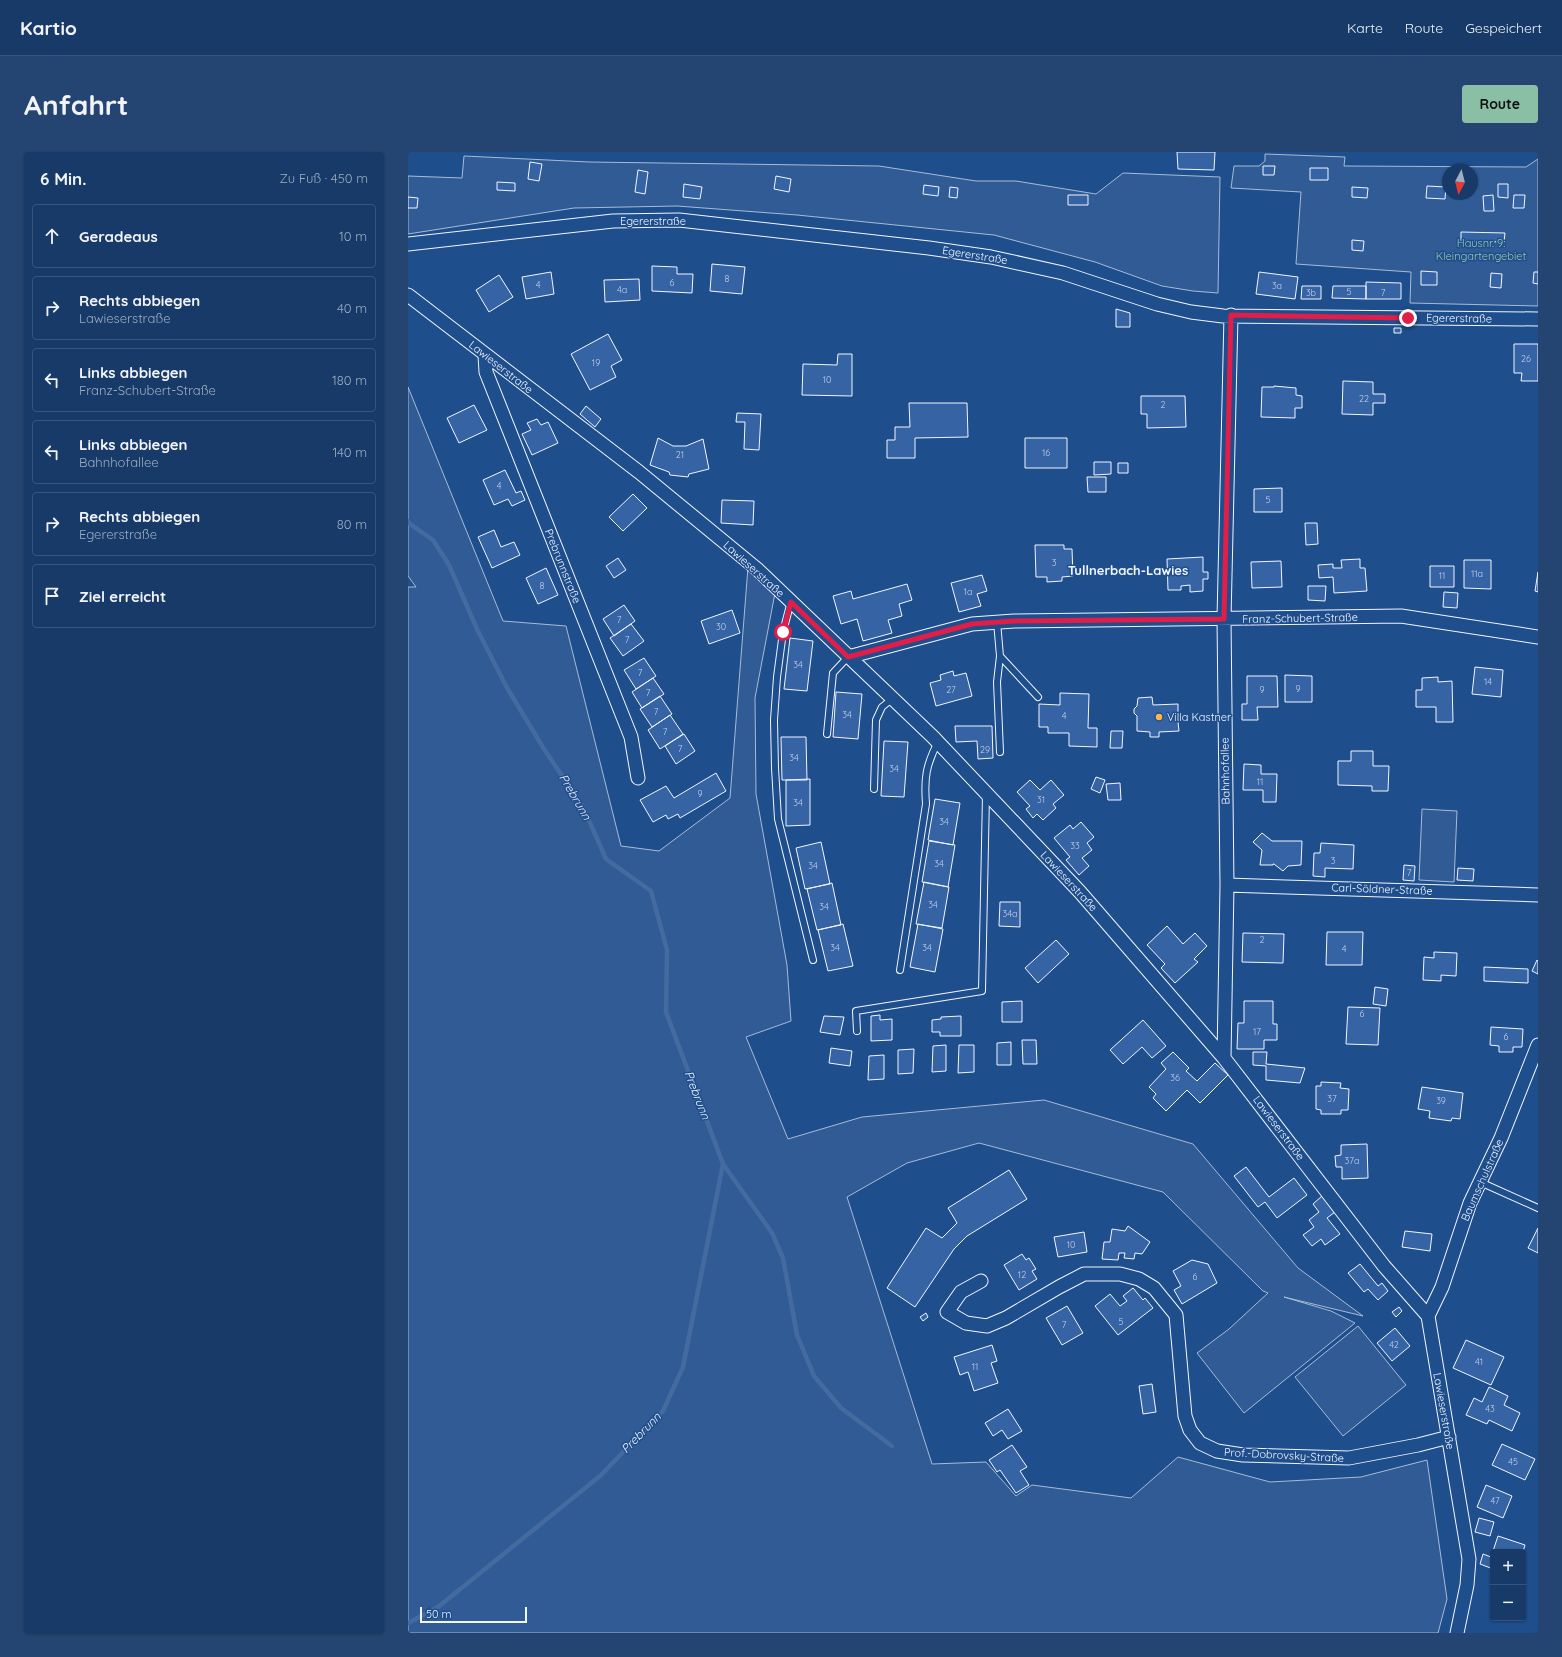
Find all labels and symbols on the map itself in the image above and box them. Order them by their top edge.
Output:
north arrow [1442,164,1478,200]
street label: Egererstraße [620,214,686,228]
park label: Hausnr. 9: Kleingartengebiet [1436,236,1527,263]
street label: Egererstraße [941,243,1009,267]
house number: 8 [725,273,730,284]
house number: 6 [670,277,675,288]
house number: 4 [536,279,541,290]
house number: 3a [1272,280,1282,291]
house number: 4a [617,284,627,295]
house number: 5 [1347,286,1352,297]
house number: 3b [1306,287,1317,298]
house number: 7 [1381,287,1386,298]
route end [1399,309,1417,327]
street label: Egererstraße [1426,310,1492,326]
street label: Lawieserstraße [466,338,536,396]
house number: 26 [1521,353,1531,364]
house number: 19 [592,357,600,368]
house number: 10 [823,374,831,385]
house number: 22 [1359,393,1369,404]
house number: 2 [1161,399,1166,410]
house number: 16 [1042,447,1050,458]
house number: 21 [676,449,684,460]
house number: 4 [497,480,502,491]
house number: 5 [1266,494,1271,505]
street label: Prebrunnstraße [542,527,584,605]
street label: Lawieserstraße [721,538,787,600]
house number: 3 [1052,557,1057,568]
district label: Tullnerbach-Lawies [1068,562,1188,578]
house number: 11a [1471,568,1483,579]
house number: 11 [1439,570,1445,581]
house number: 8 [540,580,545,591]
house number: 1a [964,586,972,597]
street label: Franz-Schubert-Straße [1242,610,1358,626]
house number: 7 [617,614,622,625]
house number: 30 [716,621,726,632]
route start [774,623,792,641]
house number: 7 [625,634,630,645]
house number: 34 [793,659,803,670]
house number: 7 [638,667,643,678]
house number: 14 [1484,676,1492,687]
house number: 9 [1295,683,1301,694]
house number: 27 [946,684,956,695]
house number: 9 [1259,684,1265,695]
house number: 7 [646,687,651,698]
house number: 7 [654,706,659,717]
house number: 34 [842,709,852,720]
house number: 4 [1062,710,1067,721]
place label: Villa Kastner [1167,710,1232,724]
marker: Villa Kastner [1154,712,1164,722]
house number: 7 [663,726,668,737]
street label: Bahnhofallee [1217,737,1233,805]
house number: 7 [678,743,683,754]
house number: 29 [980,744,990,755]
house number: 34 [789,752,799,763]
house number: 34 [889,763,899,774]
water label: Prebrunn [556,771,595,823]
house number: 11 [1257,776,1263,787]
house number: 9 [697,788,703,799]
house number: 31 [1037,794,1045,805]
house number: 34 [793,797,803,808]
house number: 34 [939,816,949,827]
house number: 33 [1070,840,1080,851]
street label: Lawieserstraße [1037,848,1101,914]
house number: 3 [1331,855,1336,866]
house number: 34 [934,858,944,869]
house number: 34 [808,860,818,871]
house number: 7 [1407,867,1412,878]
street label: Carl-Söldner-Straße [1331,880,1433,898]
house number: 34 [928,899,938,910]
house number: 34 [819,901,829,912]
house number: 34a [1003,908,1017,919]
house number: 2 [1260,934,1265,945]
house number: 34 [830,942,840,953]
house number: 34 [922,942,932,953]
house number: 4 [1342,943,1347,954]
house number: 6 [1360,1008,1365,1019]
house number: 17 [1253,1026,1261,1037]
house number: 6 [1504,1031,1509,1042]
water label: Prebrunn [681,1068,714,1122]
house number: 36 [1170,1072,1180,1083]
street label: Lawieserstraße [1250,1093,1308,1163]
house number: 37 [1327,1093,1337,1104]
house number: 39 [1436,1095,1446,1106]
street label: Baumschulstraße [1458,1137,1506,1223]
house number: 37a [1345,1155,1359,1166]
house number: 10 [1067,1239,1075,1250]
house number: 12 [1018,1269,1026,1280]
house number: 6 [1193,1271,1198,1282]
house number: 5 [1119,1316,1124,1327]
house number: 7 [1062,1319,1067,1330]
house number: 42 [1389,1339,1399,1350]
house number: 41 [1475,1356,1483,1367]
house number: 11 [972,1361,978,1372]
street label: Lawieserstraße [1430,1372,1458,1450]
house number: 43 [1485,1403,1495,1414]
water label: Prebrunn [618,1408,664,1456]
street label: Prof.-Dobrovsky-Straße [1224,1445,1344,1465]
house number: 45 [1508,1456,1518,1467]
house number: 47 [1490,1495,1500,1506]
scale bar [420,1605,527,1624]

